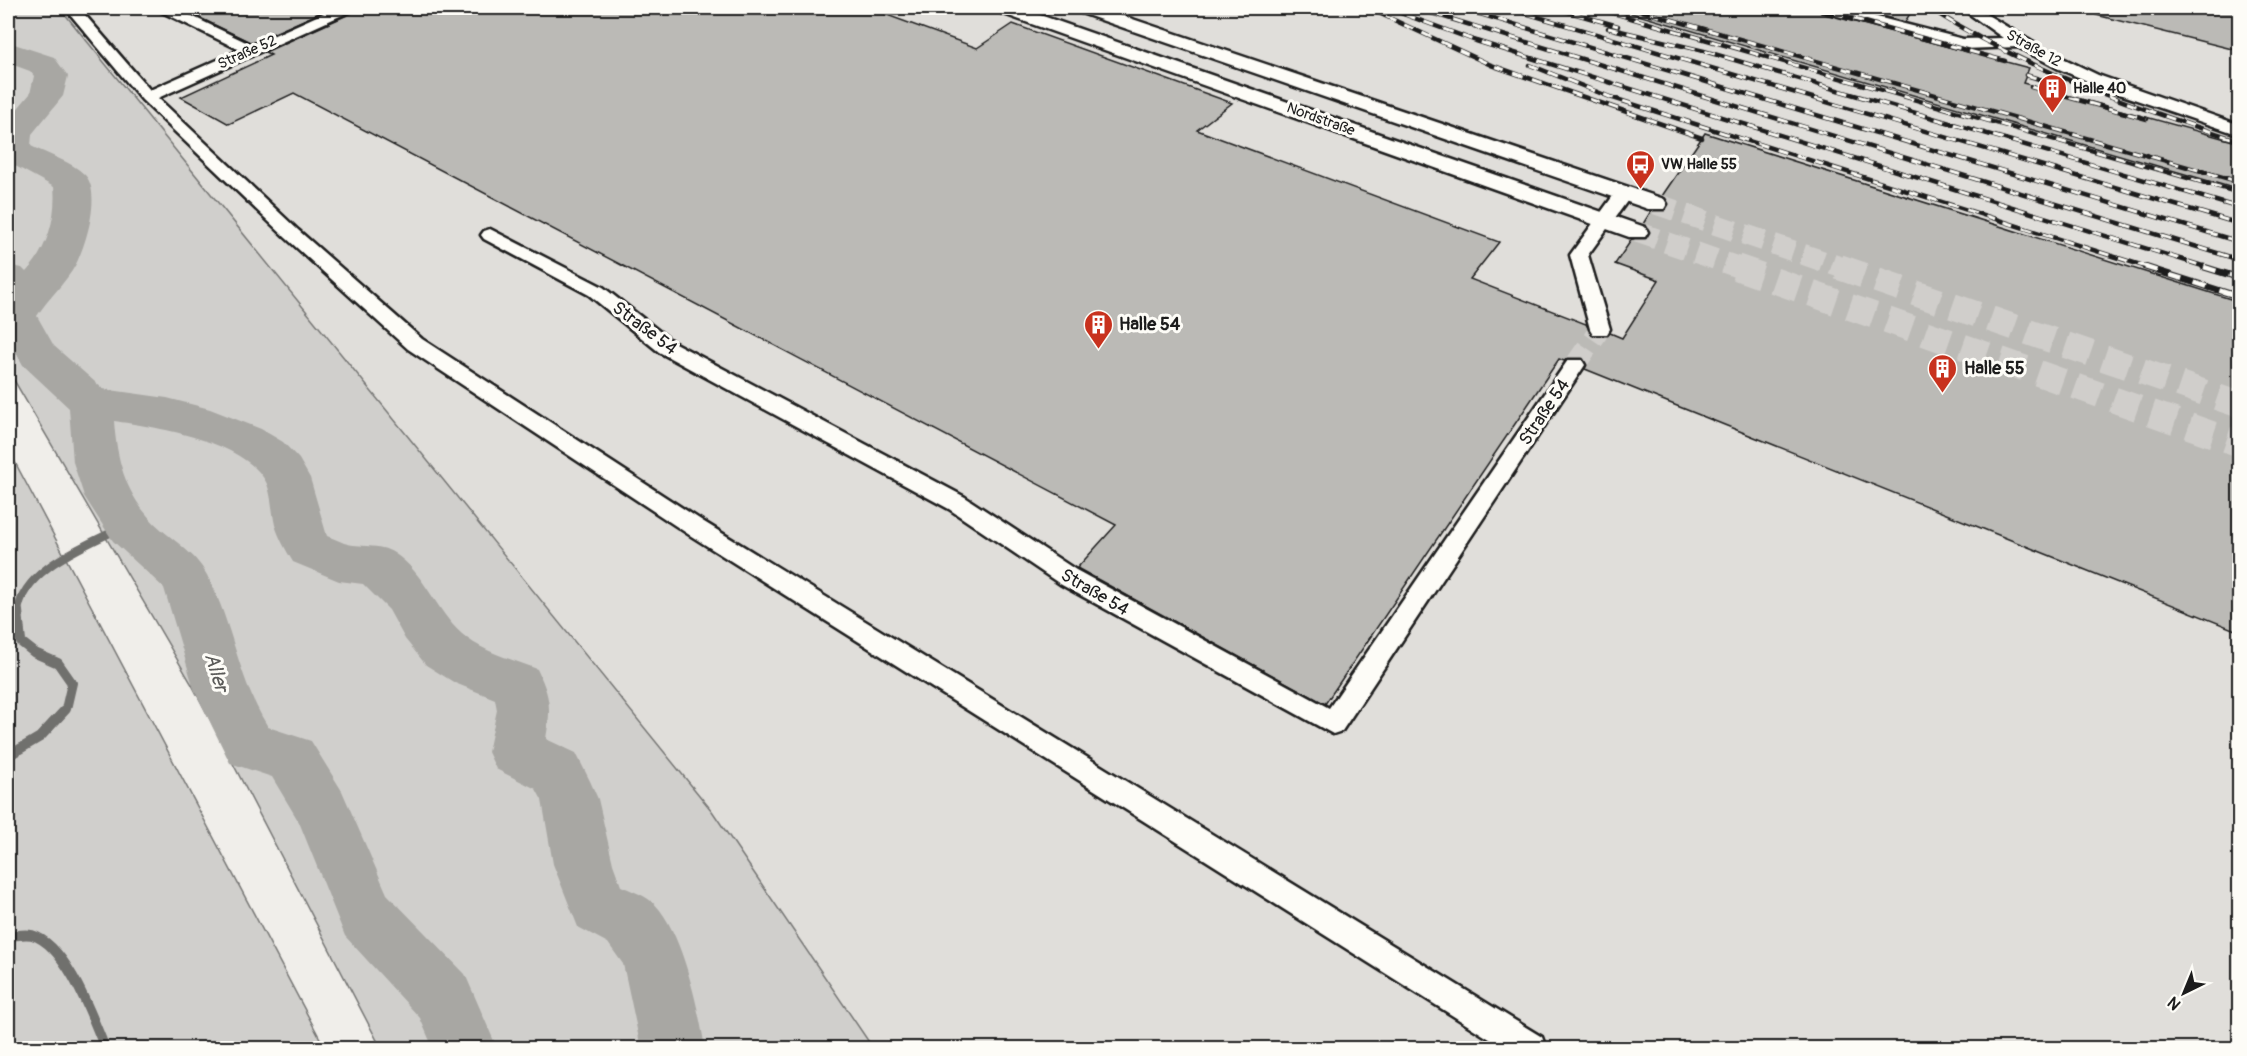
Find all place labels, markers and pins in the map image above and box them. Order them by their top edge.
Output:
building icon: Halle 40 [2036,72,2068,114]
place label: Halle 40 [2073,79,2126,98]
bus stop icon: VW Halle 55 [1624,148,1656,190]
place label: VW Halle 55 [1661,155,1737,174]
building icon: Halle 54 [1082,308,1114,350]
place label: Halle 54 [1119,313,1181,336]
building icon: Halle 55 [1927,352,1959,394]
place label: Halle 55 [1964,357,2025,380]

